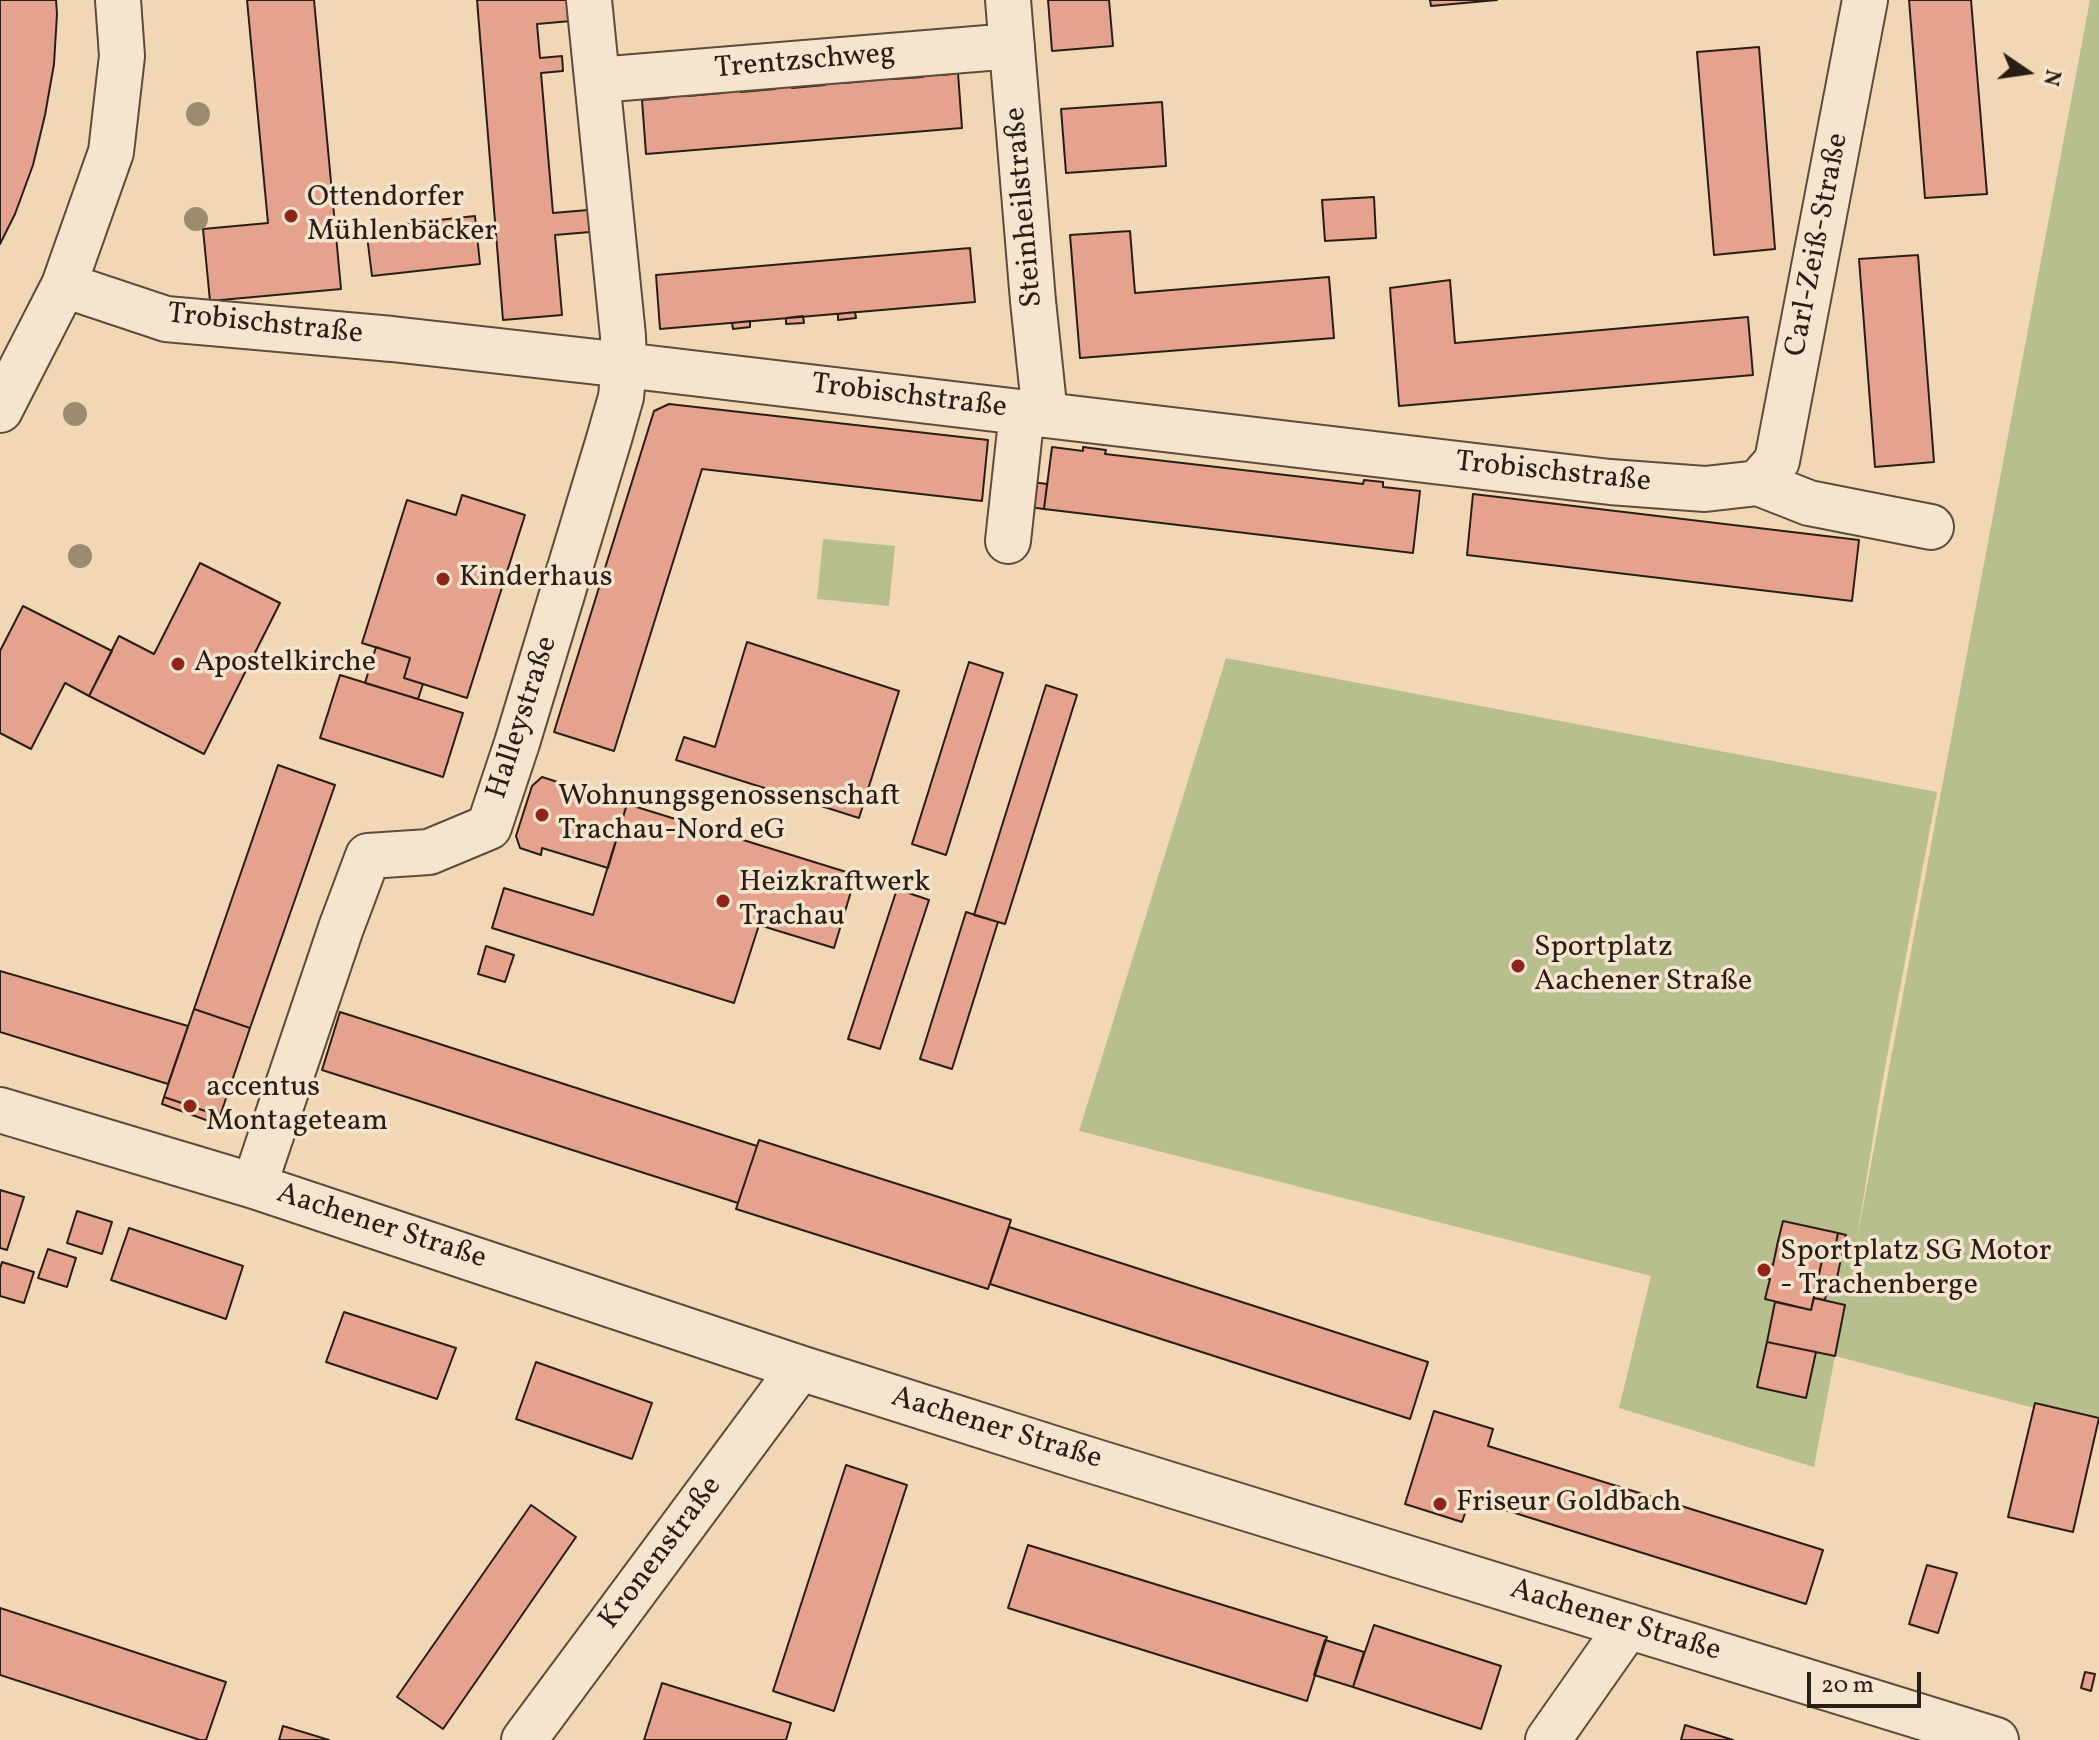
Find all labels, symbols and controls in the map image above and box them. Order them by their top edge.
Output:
north arrow [1987,32,2067,112]
street label: Trentzschweg [713,37,897,89]
text: N [2034,66,2068,89]
street label: Steinheilstraße [999,105,1053,309]
street label: Carl-Zeiß-Straße [1780,130,1858,360]
place label: Ottendorfer Mühlenbäcker [307,181,497,252]
marker: Ottendorfer Mühlenbäcker [282,207,300,225]
street label: Trobischstraße [165,298,365,354]
street label: Trobischstraße [809,368,1009,428]
street label: Trobischstraße [1453,446,1653,502]
place label: Kinderhaus [459,561,613,597]
marker: Kinderhaus [434,570,452,588]
street label: Halleystraße [481,632,567,804]
place label: Apostelkirche [194,646,376,682]
marker: Apostelkirche [169,655,187,673]
place label: Wohnungsgenossenschaft Trachau-Nord eG [558,780,900,850]
marker: Wohnungsgenossenschaft Trachau-Nord eG [533,806,551,824]
place label: Heizkraftwerk Trachau [739,866,930,936]
marker: Heizkraftwerk Trachau [714,892,732,910]
place label: Sportplatz Aachener Straße [1534,931,1752,1002]
marker: Sportplatz Aachener Straße [1509,957,1527,975]
place label: accentus Montageteam [206,1071,388,1142]
marker: accentus Montageteam [181,1097,199,1115]
street label: Aachener Straße [272,1177,490,1279]
place label: Sportplatz SG Motor - Trachenberge [1780,1235,2051,1306]
marker: Sportplatz SG Motor - Trachenberge [1755,1261,1773,1279]
street label: Aachener Straße [886,1381,1106,1479]
street label: Kronenstraße [593,1471,731,1637]
place label: Friseur Goldbach [1456,1486,1681,1522]
marker: Friseur Goldbach [1431,1495,1449,1513]
street label: Aachener Straße [1505,1573,1725,1671]
scale bar [1811,1656,1925,1706]
text: 20 m [1821,1669,1874,1703]

